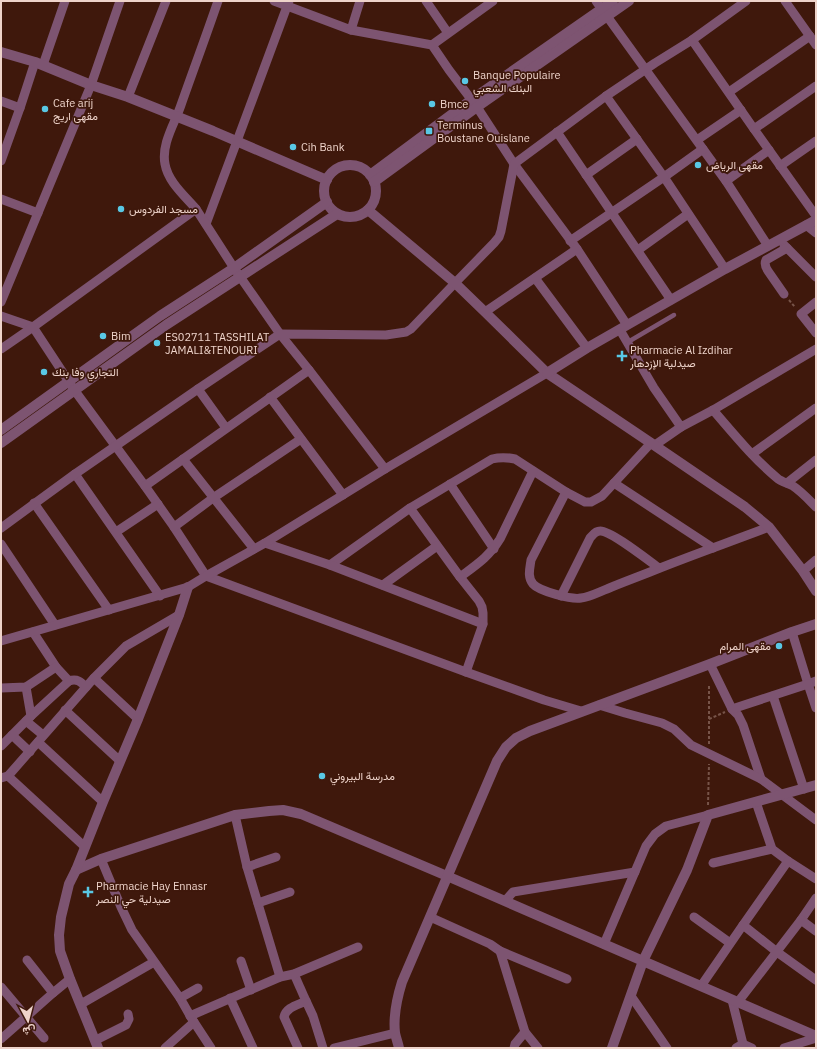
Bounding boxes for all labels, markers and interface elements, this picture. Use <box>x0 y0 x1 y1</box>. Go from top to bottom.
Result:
place label: Banque Populaire البنك الشعبي <box>473 68 560 98</box>
marker: Banque Populaire البنك الشعبي <box>460 76 470 86</box>
place label: Cafe arij مقهى اريج <box>53 96 98 124</box>
place label: Bmce <box>440 97 468 111</box>
marker: Bmce <box>427 99 437 109</box>
marker: Cafe arij مقهى اريج <box>40 104 50 114</box>
place label: Terminus Boustane Ouislane <box>437 118 530 145</box>
marker: Terminus Boustane Ouislane <box>424 126 434 136</box>
place label: Cih Bank <box>301 140 345 154</box>
marker: Cih Bank <box>288 142 298 152</box>
place label: مقهى الرياض <box>706 158 763 172</box>
marker: مقهى الرياض <box>693 160 703 170</box>
place label: مسجد الفردوس <box>129 202 198 216</box>
marker: مسجد الفردوس <box>116 204 126 214</box>
place label: Bim <box>111 329 131 343</box>
place label: ES02711 TASSHILAT JAMALI&TENOURI <box>165 330 270 357</box>
marker: Bim <box>98 331 108 341</box>
marker: ES02711 TASSHILAT JAMALI&TENOURI <box>152 338 162 348</box>
place label: Pharmacie Al Izdihar صيدلية الإزدهار <box>629 343 733 370</box>
marker: Pharmacie Al Izdihar صيدلية الإزدهار <box>617 351 627 361</box>
place label: التجاري وفا بنك <box>52 365 119 382</box>
marker: التجاري وفا بنك <box>39 367 49 377</box>
place label: مقهى المرام <box>719 639 771 654</box>
marker: مقهى المرام <box>774 641 784 651</box>
place label: مدرسة البيروني <box>330 769 395 786</box>
marker: مدرسة البيروني <box>317 771 327 781</box>
place label: Pharmacie Hay Ennasr صيدلية حي النصر <box>95 879 207 909</box>
marker: Pharmacie Hay Ennasr صيدلية حي النصر <box>83 887 93 897</box>
north arrow <box>8 1001 48 1041</box>
text: ش <box>22 1023 37 1039</box>

